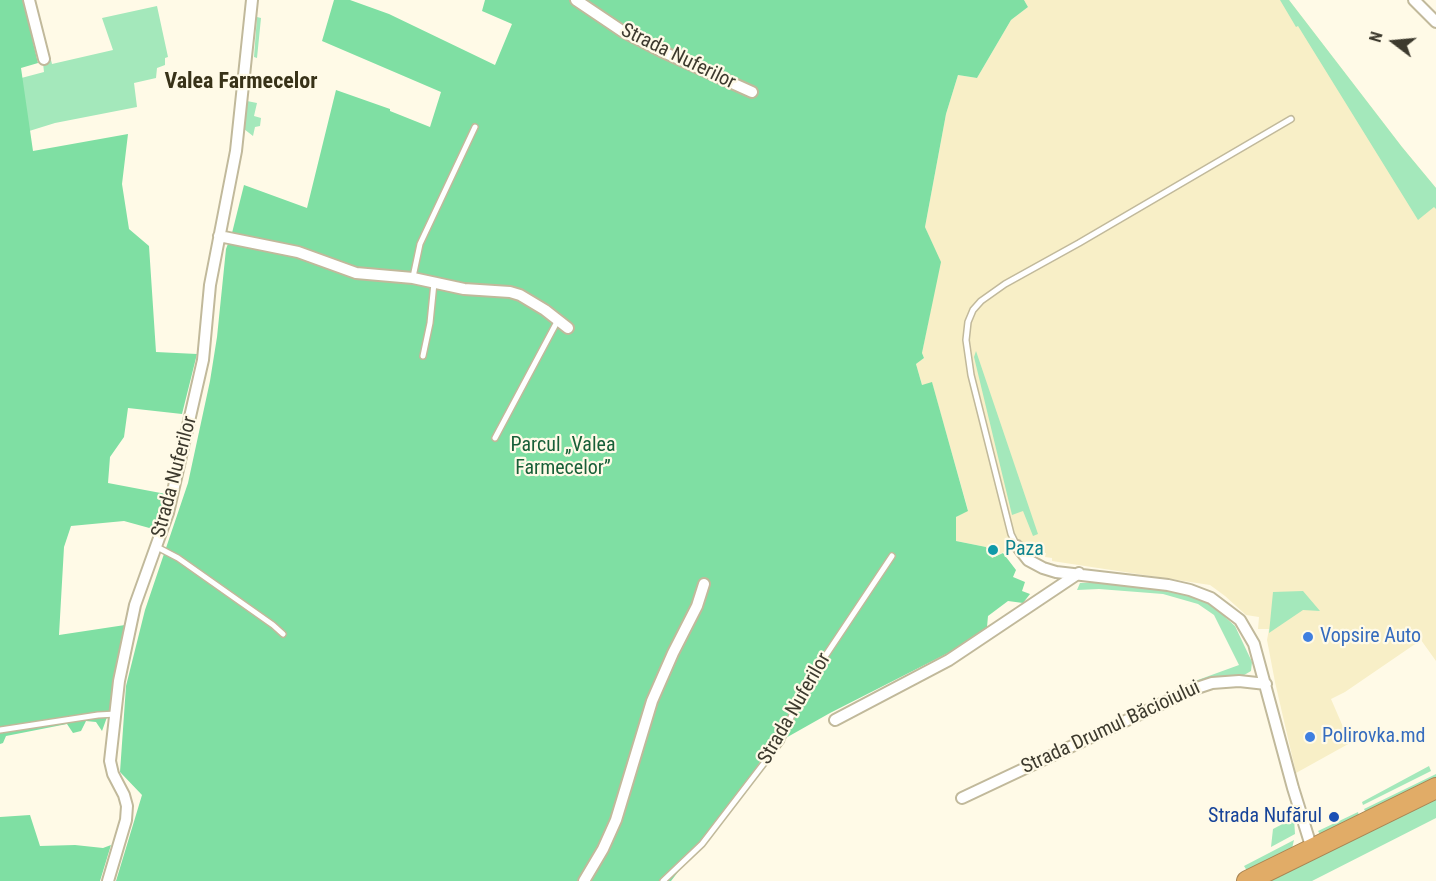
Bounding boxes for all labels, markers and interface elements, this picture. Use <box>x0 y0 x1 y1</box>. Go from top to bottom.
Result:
north arrow <box>1364 12 1424 72</box>
street label: Strada Nuferilor <box>617 19 739 95</box>
text: N <box>1366 30 1387 44</box>
district label: Valea Farmecelor <box>164 69 318 95</box>
street label: Strada Nuferilor <box>147 414 203 540</box>
park label: Parcul „Valea Farmecelor” <box>511 434 615 481</box>
place label: Paza <box>1005 538 1044 562</box>
marker: Paza <box>986 543 1000 557</box>
place label: Vopsire Auto <box>1320 625 1421 649</box>
marker: Vopsire Auto <box>1301 630 1315 644</box>
street label: Strada Nuferilor <box>753 649 837 769</box>
street label: Strada Drumul Băcioiului <box>1018 676 1204 780</box>
place label: Polirovka.md <box>1322 725 1425 749</box>
marker: Polirovka.md <box>1303 730 1317 744</box>
place label: Strada Nufărul <box>1208 805 1322 829</box>
marker: Strada Nufărul <box>1327 810 1341 824</box>

